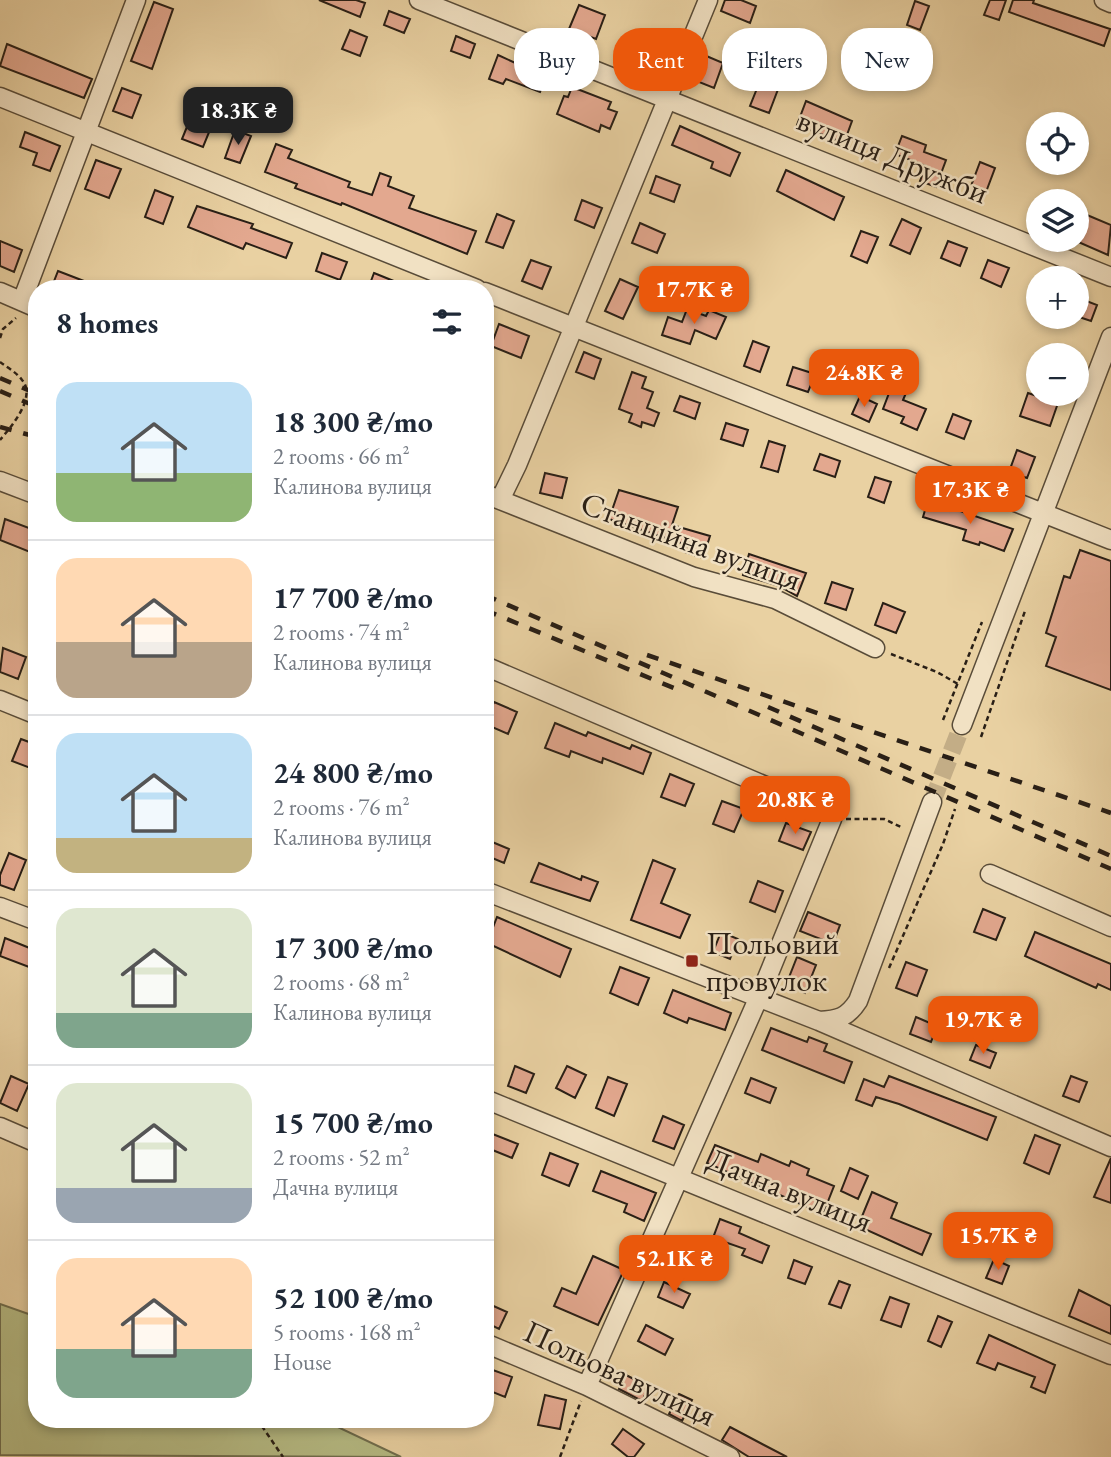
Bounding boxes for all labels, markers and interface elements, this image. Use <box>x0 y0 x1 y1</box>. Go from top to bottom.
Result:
chip: Buy <box>514 28 599 91</box>
chip: Rent <box>613 28 708 91</box>
chip: Filters <box>722 28 827 91</box>
chip: New <box>841 28 933 91</box>
pin: 18.3K ₴ <box>173 88 303 147</box>
text: 18.3K ₴ <box>199 95 277 125</box>
street label: вулиця Дружби <box>791 99 995 213</box>
map controls <box>1026 112 1089 406</box>
button: locate <box>1026 112 1089 175</box>
button: layers <box>1026 189 1089 252</box>
pin: 17.7K ₴ <box>629 266 759 326</box>
button: + <box>1026 266 1089 329</box>
text: 17.7K ₴ <box>655 274 733 304</box>
text: 8 homes <box>56 303 158 342</box>
icon: filters <box>428 303 466 341</box>
button: − <box>1026 343 1089 406</box>
pin: 24.8K ₴ <box>799 350 929 409</box>
text: 24.8K ₴ <box>825 357 903 387</box>
text: 18 300 ₴/mo <box>273 402 433 441</box>
icon: home <box>112 410 196 494</box>
text: 2 rooms · 66 m² <box>273 441 410 471</box>
pin: 17.3K ₴ <box>905 466 1035 526</box>
text: Калинова вулиця <box>273 471 432 501</box>
text: 17.3K ₴ <box>931 474 1009 504</box>
street label: Станційна вулиця <box>575 482 807 600</box>
text: 17 700 ₴/mo <box>273 578 433 617</box>
icon: home <box>112 586 196 670</box>
text: 2 rooms · 74 m² <box>273 617 410 647</box>
text: Калинова вулиця <box>273 647 432 677</box>
text: 24 800 ₴/mo <box>273 753 433 792</box>
icon: home <box>112 761 196 845</box>
pin: 20.8K ₴ <box>730 776 860 836</box>
text: 20.8K ₴ <box>756 784 834 814</box>
text: 2 rooms · 76 m² <box>273 792 410 822</box>
text: Калинова вулиця <box>273 822 432 852</box>
place label: Польовий провулок <box>706 922 839 1001</box>
text: 17 300 ₴/mo <box>273 928 433 967</box>
icon: home <box>112 936 196 1020</box>
marker: Польовий провулок <box>684 953 700 969</box>
text: 2 rooms · 68 m² <box>273 967 410 997</box>
pin: 19.7K ₴ <box>918 996 1048 1056</box>
text: Калинова вулиця <box>273 997 432 1027</box>
text: 19.7K ₴ <box>944 1004 1022 1034</box>
text: 15 700 ₴/mo <box>273 1103 433 1142</box>
icon: home <box>112 1111 196 1195</box>
street label: Дачна вулиця <box>701 1138 879 1242</box>
text: 2 rooms · 52 m² <box>273 1142 410 1172</box>
text: Дачна вулиця <box>273 1172 398 1202</box>
pin: 15.7K ₴ <box>933 1212 1063 1272</box>
text: 15.7K ₴ <box>959 1220 1037 1250</box>
pin: 52.1K ₴ <box>609 1236 739 1295</box>
text: 52.1K ₴ <box>635 1243 713 1273</box>
text: 52 100 ₴/mo <box>273 1278 433 1317</box>
icon: home <box>112 1286 196 1370</box>
street label: Польова вулиця <box>517 1310 723 1436</box>
text: 5 rooms · 168 m² <box>273 1317 421 1347</box>
text: House <box>273 1347 332 1377</box>

